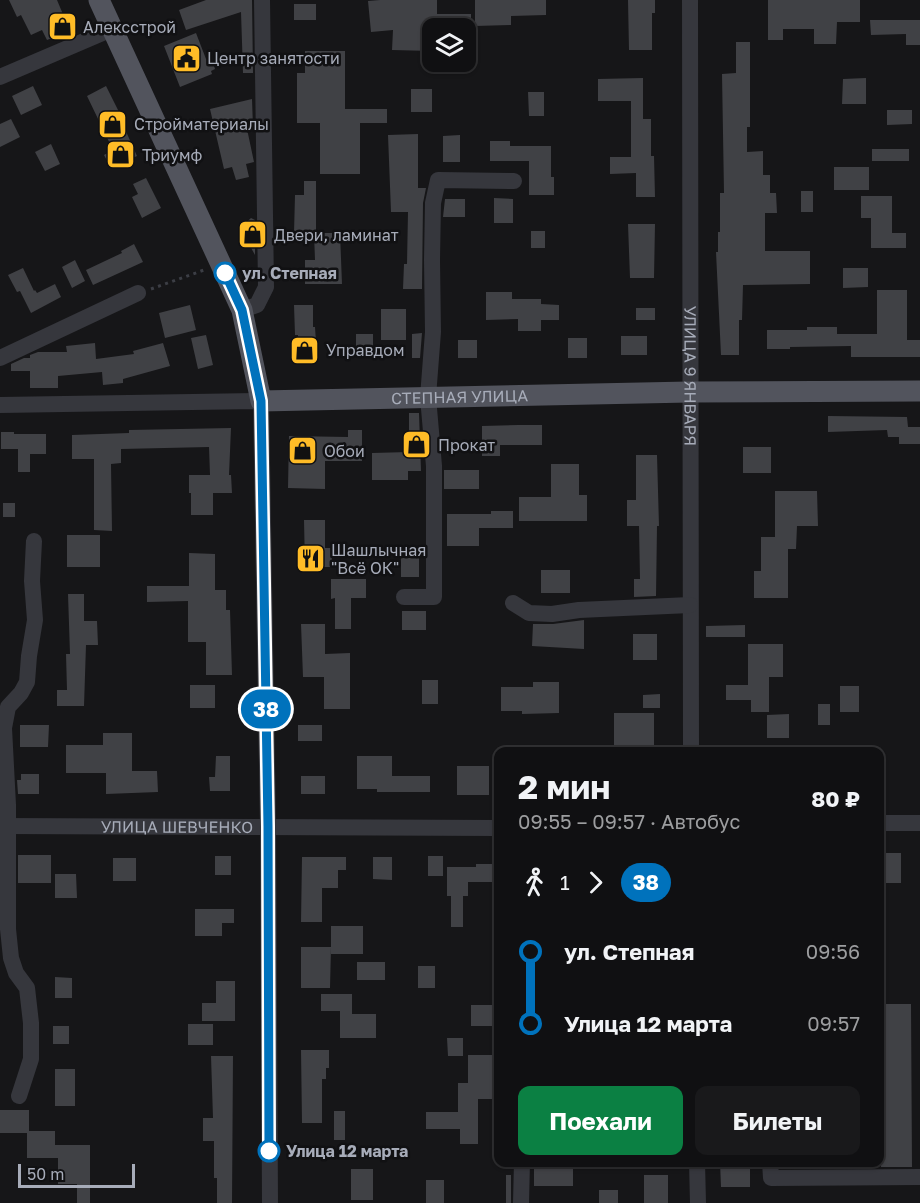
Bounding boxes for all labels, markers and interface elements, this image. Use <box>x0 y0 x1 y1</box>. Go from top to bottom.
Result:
shop icon: Алексстрой <box>46 11 78 43</box>
place label: Алексстрой <box>83 17 176 37</box>
map controls <box>422 18 476 72</box>
button: layers <box>422 18 476 72</box>
public building icon: Центр занятости <box>170 42 202 74</box>
place label: Центр занятости <box>207 48 340 68</box>
shop icon: Стройматериалы <box>97 108 129 140</box>
place label: Стройматериалы <box>134 114 269 134</box>
shop icon: Триумф <box>105 139 137 171</box>
place label: Триумф <box>142 145 203 165</box>
shop icon: Двери, ламинат <box>237 219 269 251</box>
place label: Двери, ламинат <box>274 225 399 245</box>
marker: ул. Степная <box>214 262 236 284</box>
place label: ул. Степная <box>242 263 337 283</box>
street label: УЛИЦА 9 ЯНВАРЯ <box>680 306 701 446</box>
shop icon: Управдом <box>289 334 321 366</box>
place label: Управдом <box>326 340 404 360</box>
street label: СТЕПНАЯ УЛИЦА <box>391 385 529 408</box>
shop icon: Прокат <box>401 429 433 461</box>
shop icon: Обои <box>287 435 319 467</box>
place label: Прокат <box>438 435 495 455</box>
place label: Обои <box>324 441 365 461</box>
place label: Шашлычная "Всё ОК" <box>331 540 426 578</box>
restaurant icon: Шашлычная "Всё ОК" <box>294 543 326 575</box>
line badge: 38 <box>239 690 293 728</box>
text: 38 <box>253 696 279 722</box>
text: 2 мин <box>518 767 610 806</box>
text: 80 ₽ <box>811 785 860 812</box>
text: 09:55 – 09:57 · Автобус <box>518 809 740 833</box>
street label: УЛИЦА ШЕВЧЕНКО <box>101 816 253 837</box>
icon: walk <box>518 866 551 899</box>
icon: forward <box>579 866 612 899</box>
text: 38 <box>633 869 659 895</box>
text: 1 <box>560 870 570 894</box>
text: ул. Степная <box>564 938 694 965</box>
text: 09:56 <box>806 939 860 963</box>
text: Улица 12 марта <box>564 1010 732 1037</box>
text: 09:57 <box>807 1011 860 1035</box>
button: Поехали <box>518 1086 683 1155</box>
button: Билеты <box>695 1086 860 1155</box>
marker: Улица 12 марта <box>258 1140 280 1162</box>
place label: Улица 12 марта <box>286 1141 408 1161</box>
scale bar <box>18 1161 135 1188</box>
text: 50 m <box>27 1164 64 1184</box>

